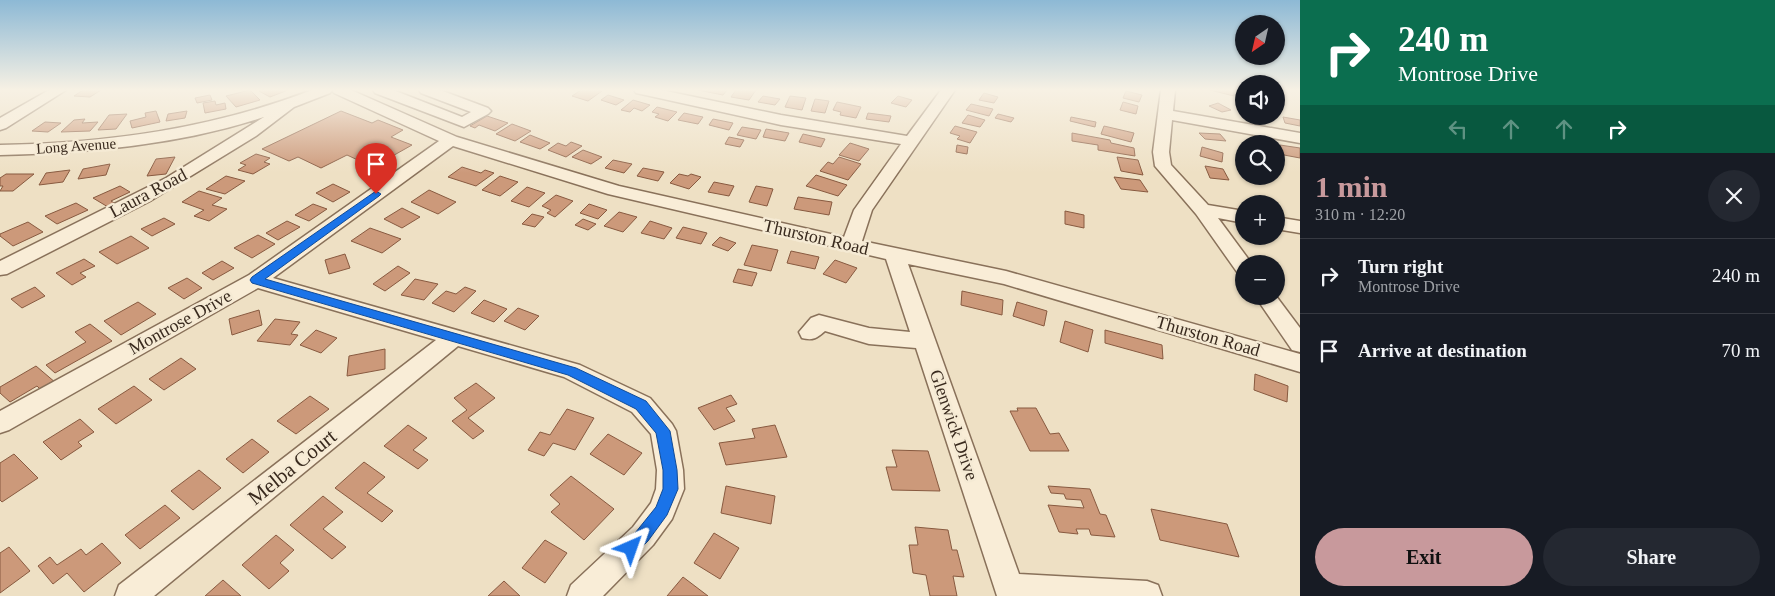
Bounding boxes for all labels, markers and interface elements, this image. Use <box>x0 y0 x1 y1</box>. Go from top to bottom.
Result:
north arrow <box>1235 15 1285 65</box>
map controls <box>1235 15 1285 305</box>
icon: right <box>1315 20 1380 85</box>
text: 240 m <box>1398 20 1488 59</box>
text: Montrose Drive <box>1398 61 1538 86</box>
button: sound <box>1235 75 1285 125</box>
icon: left <box>1444 115 1472 143</box>
icon: ahead <box>1497 115 1525 143</box>
icon: ahead <box>1550 115 1578 143</box>
icon: right <box>1603 115 1631 143</box>
street label: Long Avenue <box>35 135 117 157</box>
button: search <box>1235 135 1285 185</box>
pin <box>355 143 397 194</box>
icon: arrive <box>362 150 390 178</box>
street label: Laura Road <box>106 164 190 222</box>
text: 1 min <box>1315 170 1388 203</box>
button: close <box>1708 170 1760 222</box>
button: + <box>1235 195 1285 245</box>
text: 310 m · 12:20 <box>1315 206 1405 223</box>
street label: Thurston Road <box>761 215 871 259</box>
button: − <box>1235 255 1285 305</box>
text: Turn right <box>1358 256 1443 277</box>
icon: right <box>1315 262 1343 290</box>
text: 240 m <box>1712 265 1760 286</box>
text: Montrose Drive <box>1358 278 1460 295</box>
street label: Montrose Drive <box>125 286 235 358</box>
street label: Thurston Road <box>1154 312 1262 360</box>
icon: arrive <box>1315 337 1343 365</box>
text: Arrive at destination <box>1358 340 1527 361</box>
text: 70 m <box>1721 340 1760 361</box>
street label: Glenwick Drive <box>926 367 982 483</box>
street label: Melba Court <box>243 424 341 510</box>
position arrow <box>604 521 656 573</box>
button: Exit <box>1315 528 1533 586</box>
button: Share <box>1543 528 1760 586</box>

